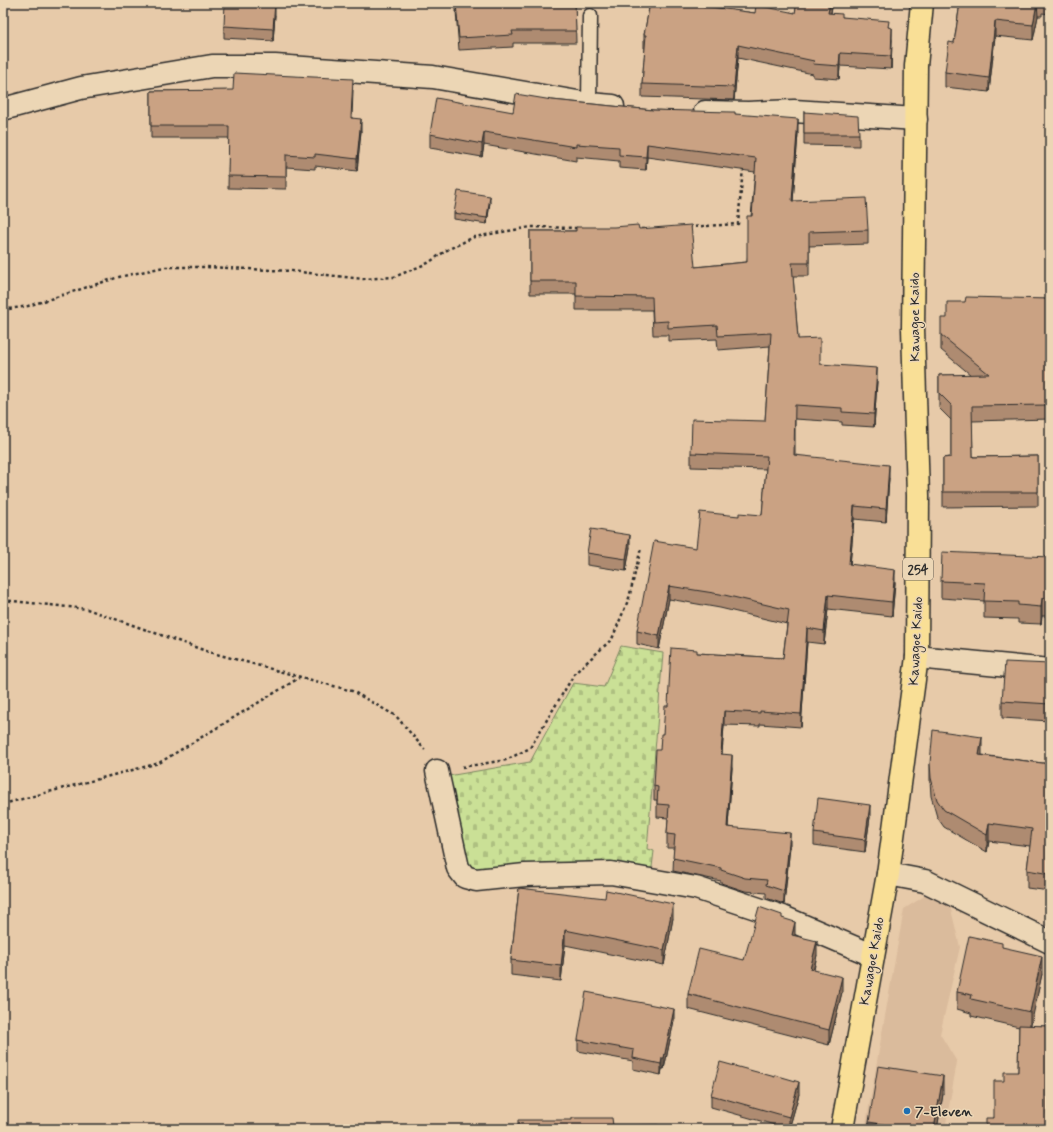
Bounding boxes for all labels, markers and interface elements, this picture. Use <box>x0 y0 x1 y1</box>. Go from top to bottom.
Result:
street label: Kawagoe Kaido <box>906 272 925 362</box>
road number: 254 <box>903 558 933 580</box>
street label: Kawagoe Kaido <box>905 596 928 686</box>
street label: Kawagoe Kaido <box>855 916 890 1007</box>
place label: 7-Eleven <box>915 1103 974 1121</box>
marker: 7-Eleven <box>902 1106 912 1116</box>

